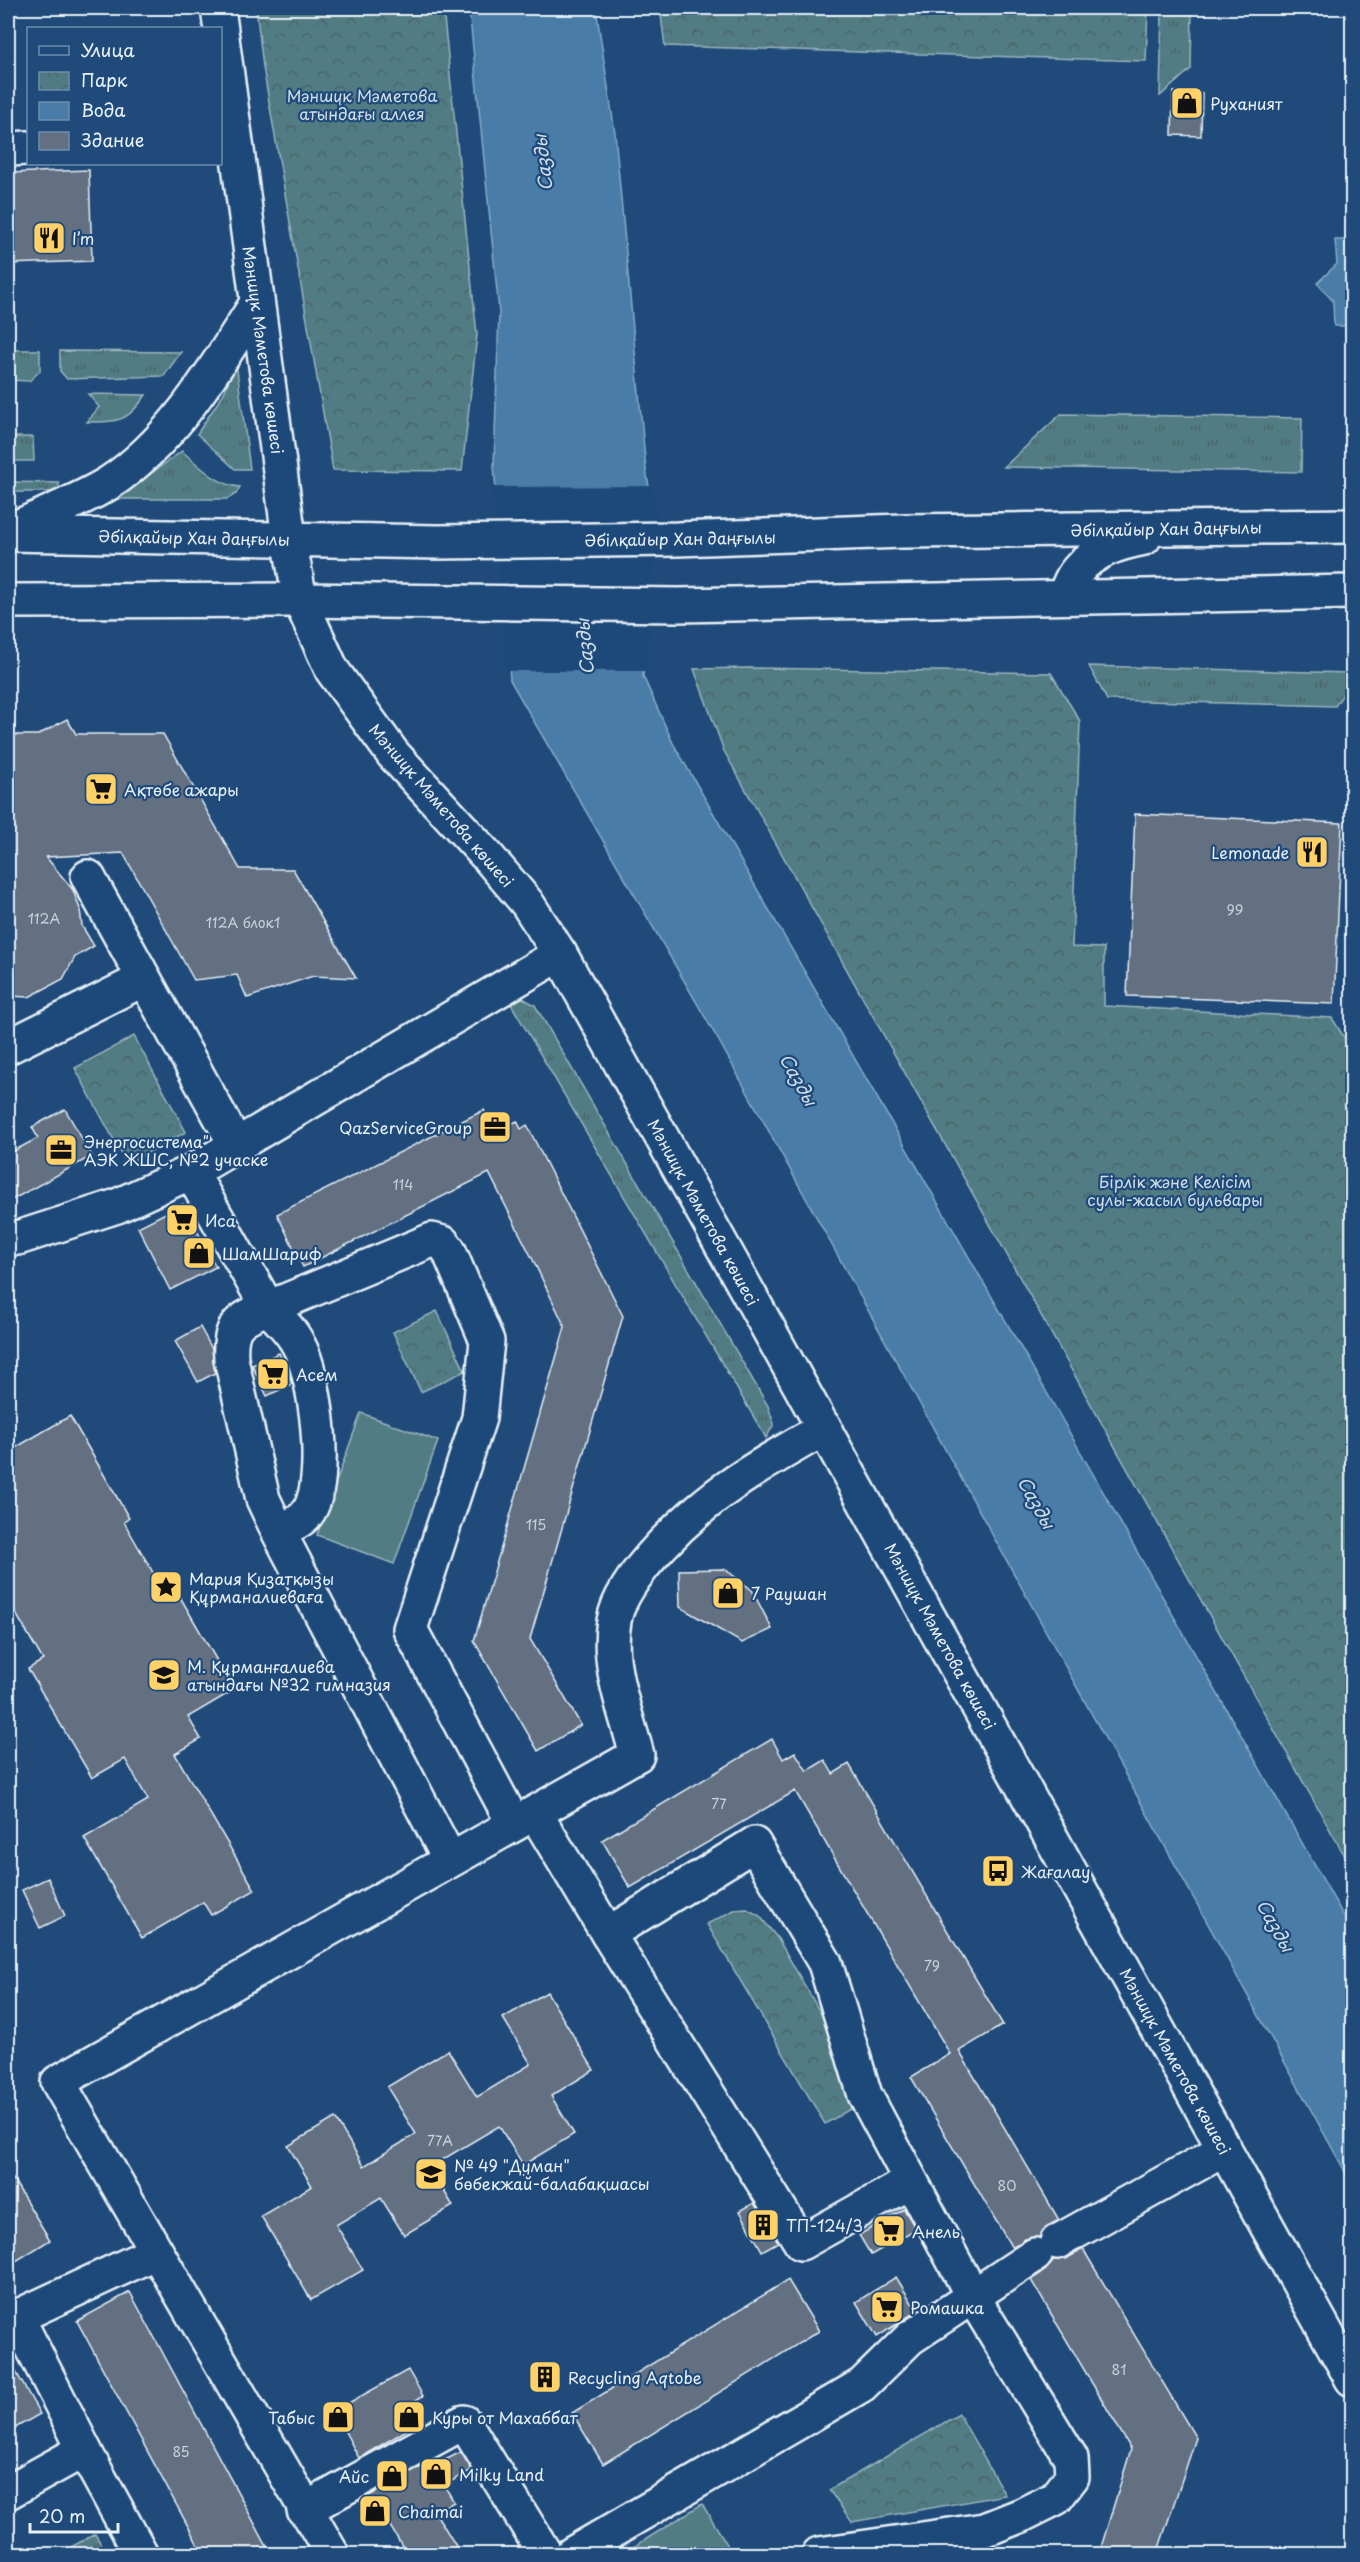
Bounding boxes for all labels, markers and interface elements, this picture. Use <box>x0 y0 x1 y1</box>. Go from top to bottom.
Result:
legend <box>27 27 222 165</box>
text: Улица <box>81 36 135 63</box>
text: Парк <box>81 66 128 93</box>
park label: Мәншүк Мәметова атындағы аллея <box>287 83 437 125</box>
shop icon: Руханият <box>1169 85 1205 121</box>
place label: Руханият <box>1210 91 1283 115</box>
text: Вода <box>81 96 126 123</box>
text: Здание <box>81 126 144 153</box>
water label: Сазды <box>525 132 558 192</box>
restaurant icon: I’m <box>31 220 67 256</box>
place label: I’m <box>72 226 94 250</box>
street label: Мәншүк Мәметова көшесі <box>238 244 290 456</box>
street label: Әбілқайыр Хан даңғылы <box>1070 514 1262 542</box>
street label: Әбілқайыр Хан даңғылы <box>98 523 290 551</box>
street label: Әбілқайыр Хан даңғылы <box>584 524 776 552</box>
water label: Сазды <box>568 616 600 676</box>
street label: Мәншүк Мәметова көшесі <box>364 718 520 892</box>
supermarket icon: Ақтөбе ажары <box>83 771 119 807</box>
place label: Ақтөбе ажары <box>124 777 239 801</box>
restaurant icon: Lemonade <box>1294 834 1330 870</box>
place label: Lemonade <box>1211 840 1289 864</box>
house number: 99 <box>1226 899 1244 920</box>
house number: 112А <box>28 908 60 929</box>
house number: 112А блок1 <box>206 912 280 933</box>
water label: Сазды <box>774 1048 825 1112</box>
office icon: QazServiceGroup <box>477 1109 513 1145</box>
street label: Мәншүк Мәметова көшесі <box>643 1114 765 1310</box>
place label: QazServiceGroup <box>339 1115 472 1139</box>
place label: Энергосистема" АЭК ЖШС, №2 учаске <box>84 1129 268 1171</box>
office icon: Энергосистема" АЭК ЖШС, №2 учаске <box>43 1132 79 1168</box>
park label: Бірлік және Келісім сулы-жасыл бульвары <box>1087 1169 1263 1211</box>
house number: 114 <box>393 1174 414 1195</box>
supermarket icon: Иса <box>164 1202 200 1238</box>
place label: Иса <box>205 1208 236 1232</box>
shop icon: ШамШариф <box>181 1235 217 1271</box>
place label: ШамШариф <box>222 1241 322 1265</box>
supermarket icon: Асем <box>255 1356 291 1392</box>
place label: Асем <box>296 1362 338 1386</box>
water label: Сазды <box>1012 1471 1063 1535</box>
house number: 115 <box>526 1514 546 1535</box>
street label: Мәншүк Мәметова көшесі <box>880 1538 1002 1734</box>
place label: Мария Қизатқызы Құрманалиеваға <box>189 1566 334 1608</box>
place icon: Мария Қизатқызы Құрманалиеваға <box>148 1569 184 1605</box>
shop icon: 7 Раушан <box>710 1575 746 1611</box>
place label: 7 Раушан <box>751 1581 827 1605</box>
place label: М. Құрманғалиева атындағы №32 гимназия <box>187 1654 391 1696</box>
school or university icon: М. Құрманғалиева атындағы №32 гимназия <box>146 1657 182 1693</box>
house number: 77 <box>711 1793 727 1814</box>
bus stop icon: Жағалау <box>980 1853 1016 1889</box>
place label: Жағалау <box>1021 1859 1090 1883</box>
water label: Сазды <box>1251 1894 1302 1958</box>
house number: 79 <box>924 1955 940 1976</box>
street label: Мәншүк Мәметова көшесі <box>1115 1963 1237 2159</box>
house number: 77А <box>427 2130 453 2151</box>
place label: № 49 "Думан" бөбекжай-балабақшасы <box>454 2153 650 2195</box>
school or university icon: № 49 "Думан" бөбекжай-балабақшасы <box>413 2156 449 2192</box>
house number: 80 <box>998 2175 1016 2196</box>
building icon: ТП-124/3 <box>745 2207 781 2243</box>
place label: ТП-124/3 <box>786 2213 863 2237</box>
supermarket icon: Анель <box>871 2213 907 2249</box>
place label: Анель <box>912 2219 960 2243</box>
supermarket icon: Ромашка <box>869 2289 905 2325</box>
place label: Ромашка <box>910 2295 984 2319</box>
building icon: Recycling Aqtobe <box>527 2359 563 2395</box>
house number: 81 <box>1112 2359 1126 2380</box>
place label: Recycling Aqtobe <box>568 2365 702 2389</box>
shop icon: Табыс <box>320 2399 356 2435</box>
shop icon: Куры от Махаббат <box>391 2399 427 2435</box>
place label: Табыс <box>268 2405 315 2429</box>
place label: Куры от Махаббат <box>432 2405 579 2429</box>
house number: 85 <box>172 2441 190 2462</box>
shop icon: Milky Land <box>418 2456 454 2492</box>
shop icon: Айс <box>374 2458 410 2494</box>
place label: Milky Land <box>459 2462 544 2486</box>
place label: Айс <box>339 2464 369 2488</box>
shop icon: Chaimai <box>357 2493 393 2529</box>
scale bar <box>30 2496 118 2534</box>
place label: Chaimai <box>398 2499 463 2523</box>
text: 20 m <box>39 2502 85 2529</box>

